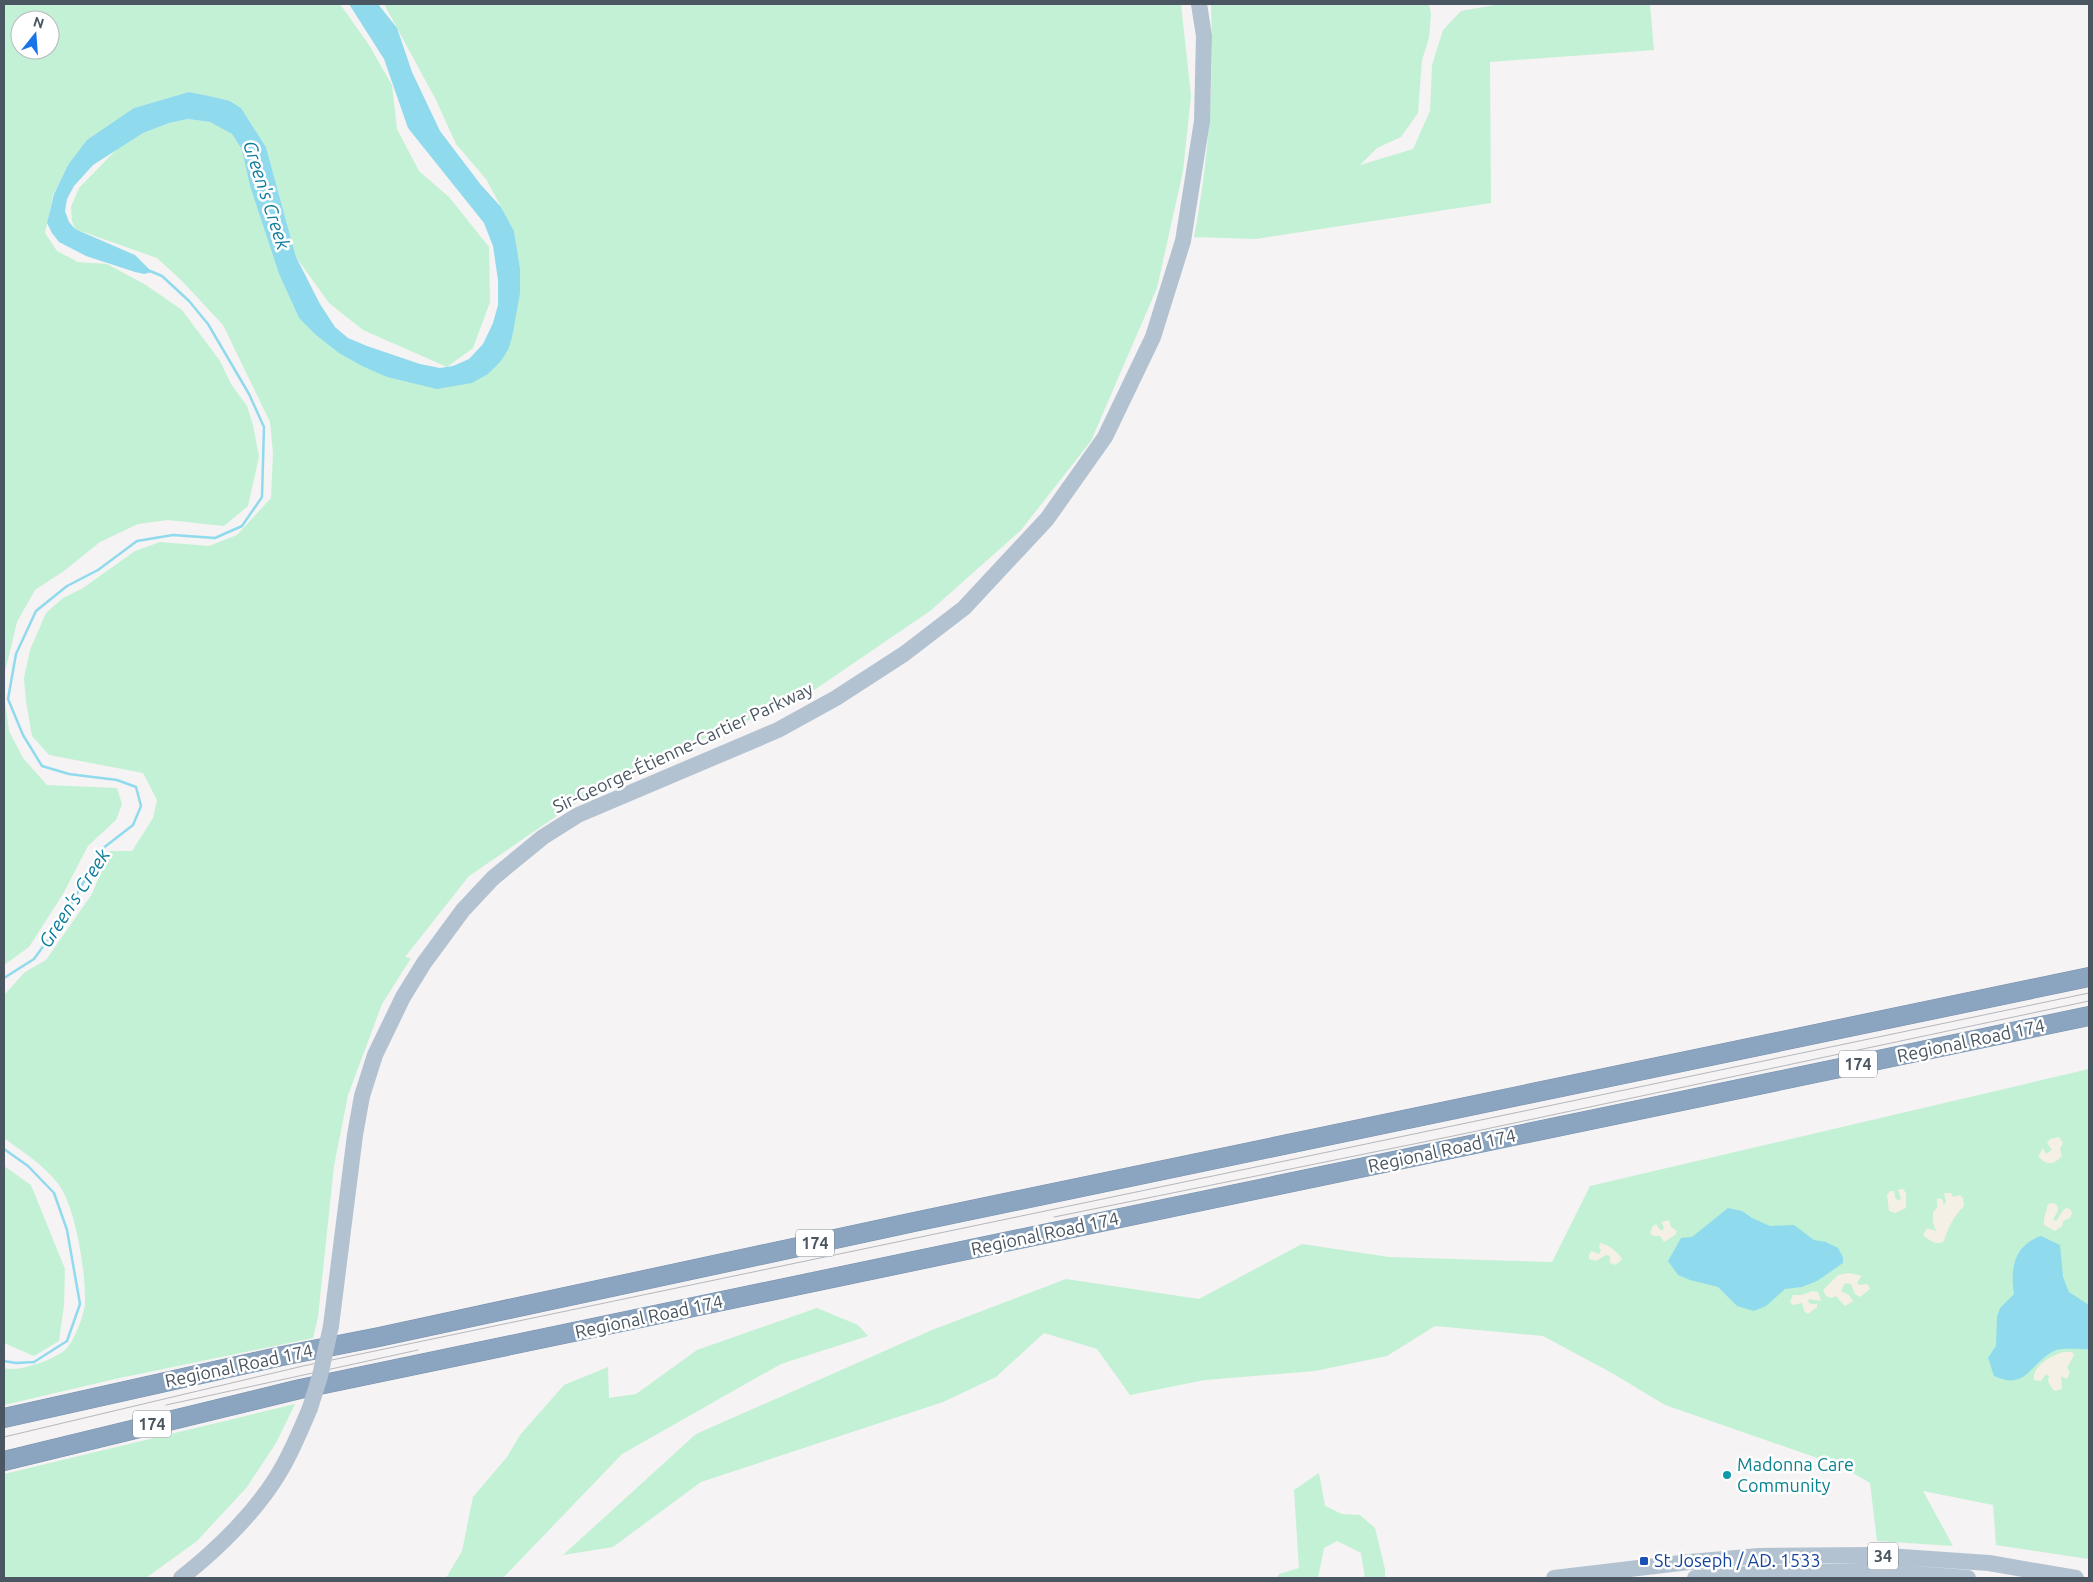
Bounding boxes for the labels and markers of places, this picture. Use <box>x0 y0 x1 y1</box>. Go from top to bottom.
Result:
place label: Madonna Care Community <box>1737 1454 1854 1495</box>
marker: Madonna Care Community <box>1721 1469 1733 1481</box>
place label: St Joseph / AD. 1533 <box>1654 1550 1821 1570</box>
marker: St Joseph / AD. 1533 <box>1638 1555 1650 1567</box>

